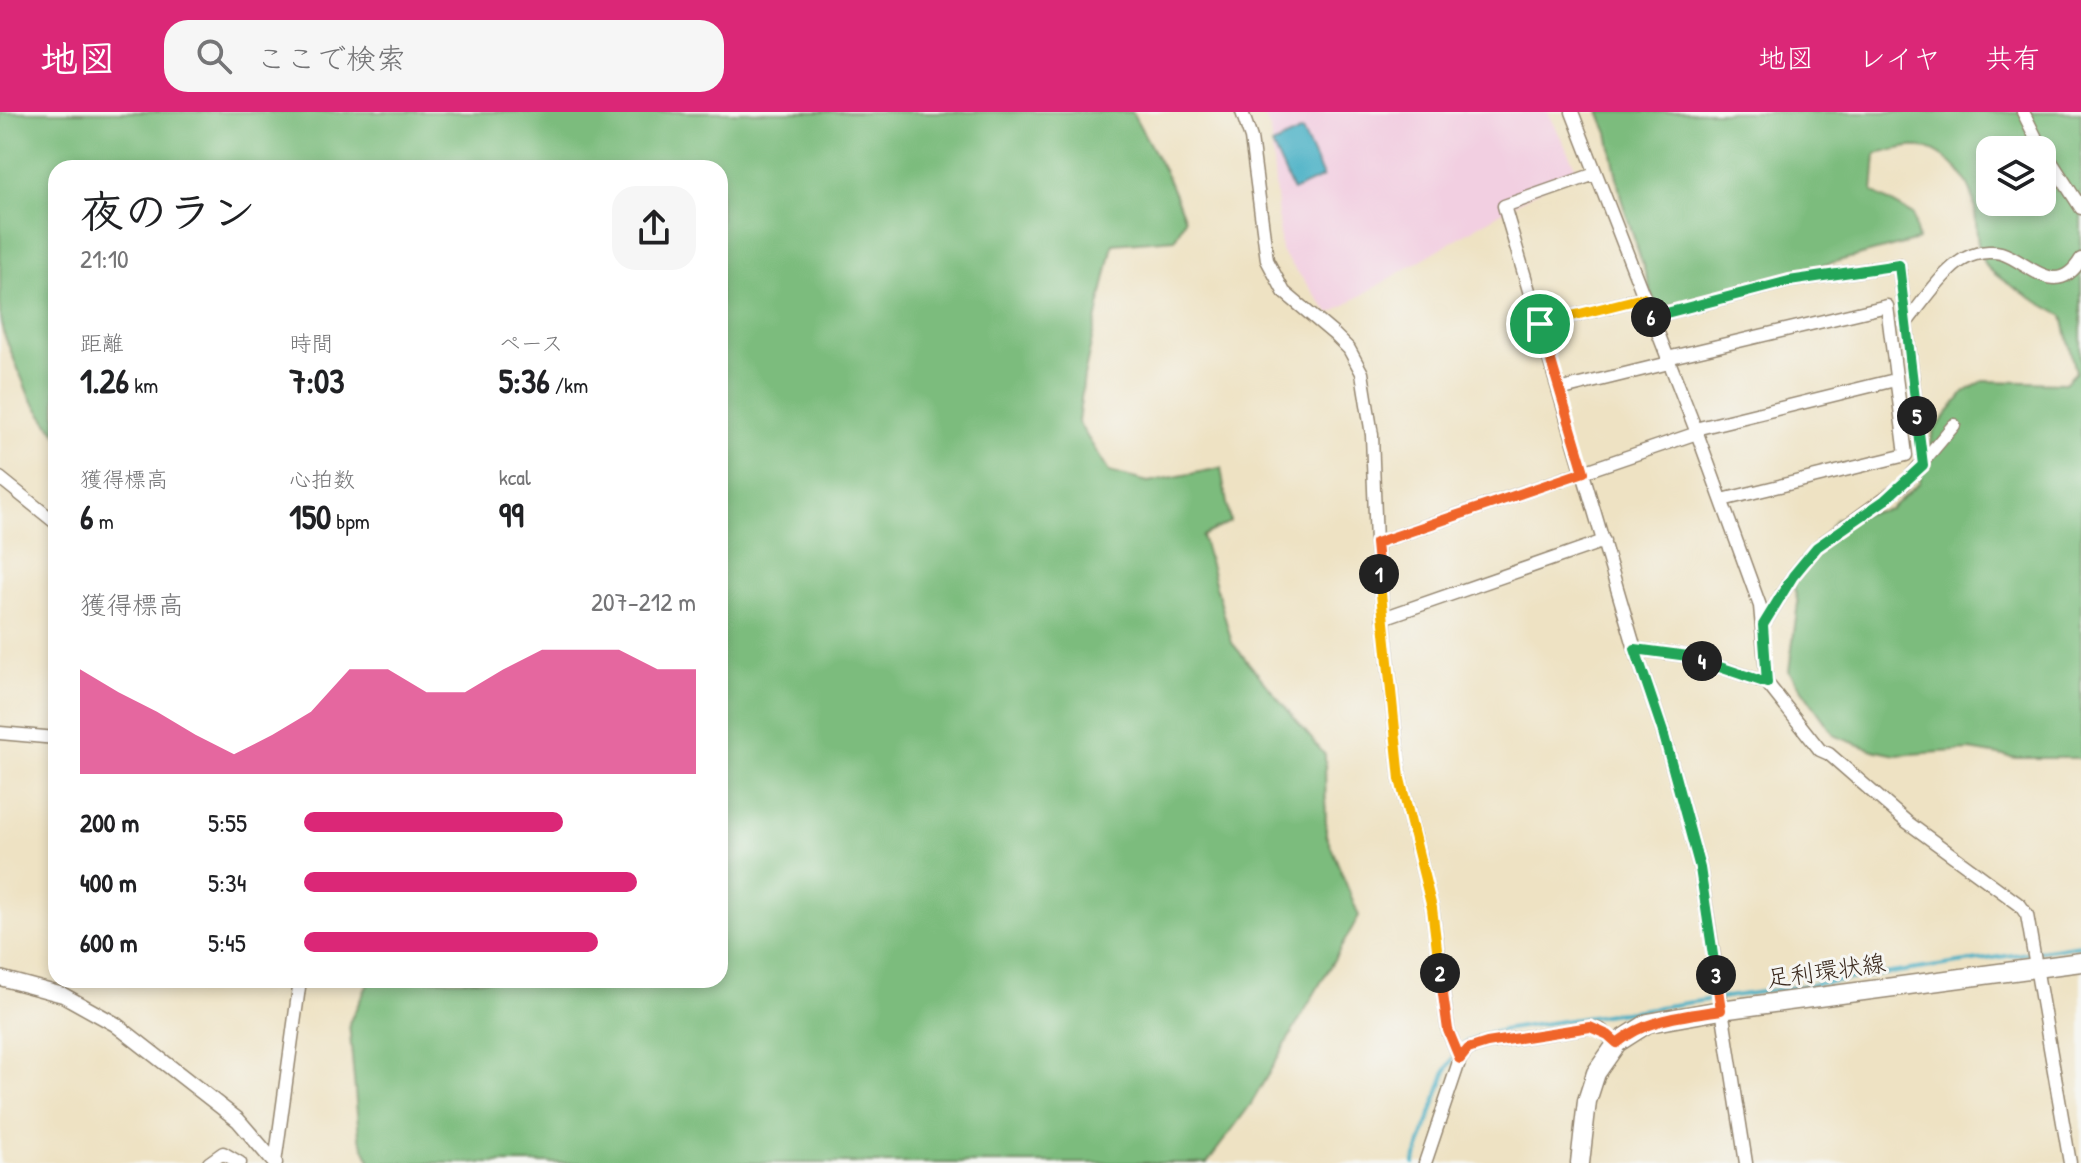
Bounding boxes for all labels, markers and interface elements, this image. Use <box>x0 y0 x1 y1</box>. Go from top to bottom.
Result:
search box <box>164 20 724 92</box>
text: 地図 <box>40 32 116 84</box>
icon: search <box>192 34 236 78</box>
text: ここで検索 <box>256 38 406 78</box>
text: 地図 <box>1758 39 1814 77</box>
text: レイヤ <box>1858 39 1941 77</box>
text: 共有 <box>1985 39 2041 77</box>
map controls <box>1976 136 2056 216</box>
button: layers <box>1976 136 2056 216</box>
text: 夜のラン <box>80 181 256 241</box>
button: share <box>612 186 696 270</box>
text: 21:10 <box>80 241 129 276</box>
pin <box>1506 290 1574 358</box>
pin: 6 <box>1631 297 1671 337</box>
icon: arrive <box>1518 302 1562 346</box>
text: 6 <box>1647 302 1655 332</box>
text: 距離 <box>80 328 124 358</box>
text: 時間 <box>289 328 333 358</box>
text: ペース <box>499 328 563 358</box>
text: 1.26 <box>80 358 129 404</box>
text: 7:03 <box>289 358 345 404</box>
text: 5:36 <box>499 358 550 404</box>
text: km <box>129 370 158 400</box>
text: /km <box>550 370 588 400</box>
pin: 5 <box>1897 396 1937 436</box>
text: 5 <box>1912 401 1922 431</box>
text: kcal <box>499 462 531 492</box>
text: 獲得標高 <box>80 464 168 494</box>
text: 心拍数 <box>289 464 355 494</box>
text: 99 <box>499 492 524 538</box>
text: 6 <box>80 494 94 540</box>
text: 150 <box>289 494 331 540</box>
text: m <box>94 506 114 536</box>
text: bpm <box>331 506 370 536</box>
pin: 1 <box>1359 554 1399 594</box>
text: 1 <box>1375 559 1383 589</box>
text: 207–212 m <box>591 584 696 619</box>
text: 獲得標高 <box>80 587 184 622</box>
pin: 4 <box>1682 641 1722 681</box>
text: 4 <box>1698 646 1706 676</box>
text: 200 m <box>80 805 139 840</box>
text: 5:55 <box>208 805 247 840</box>
text: 400 m <box>80 865 137 900</box>
text: 5:34 <box>208 865 246 900</box>
text: 600 m <box>80 925 137 960</box>
text: 5:45 <box>208 925 246 960</box>
street label: 足利環状線 <box>1764 946 1888 994</box>
pin: 2 <box>1420 953 1460 993</box>
pin: 3 <box>1696 955 1736 995</box>
text: 2 <box>1435 958 1445 988</box>
text: 3 <box>1711 960 1721 990</box>

